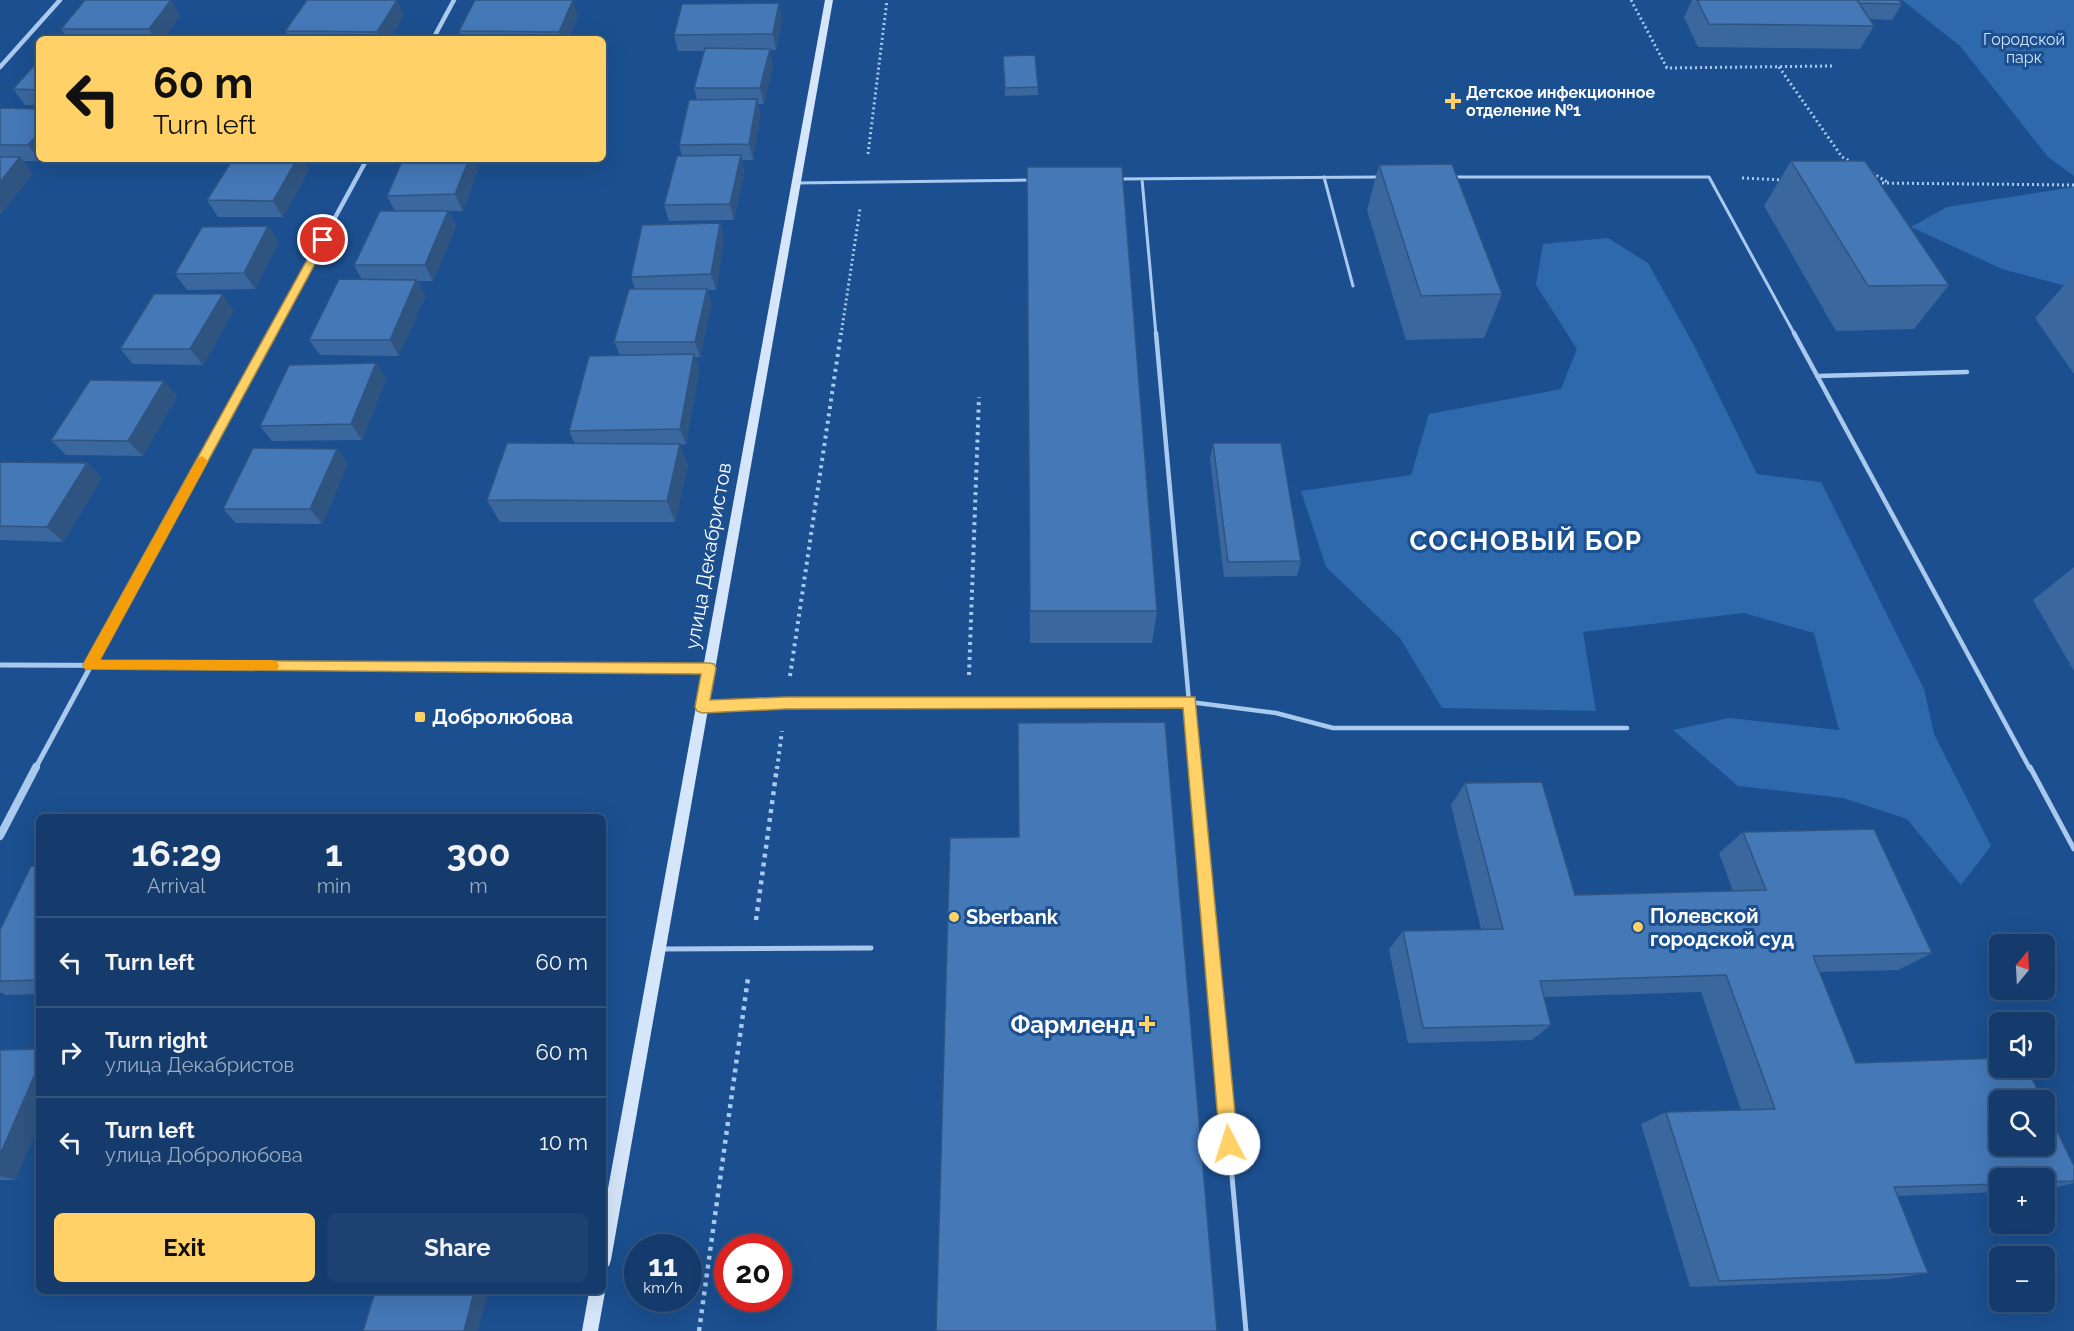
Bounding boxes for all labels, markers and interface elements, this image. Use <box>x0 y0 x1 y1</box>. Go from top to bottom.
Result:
park label: Городской парк <box>1983 30 2065 67</box>
text: 60 m <box>153 59 253 108</box>
icon: left <box>54 60 132 138</box>
place label: Детское инфекционное отделение №1 <box>1466 83 1655 120</box>
marker: Детское инфекционное отделение №1 <box>1444 92 1462 110</box>
text: Turn left <box>153 109 256 140</box>
pin <box>297 214 348 265</box>
icon: arrive <box>306 223 339 256</box>
street label: улица Декабристов <box>680 461 736 651</box>
district label: СОСНОВЫЙ БОР <box>1409 526 1643 556</box>
place label: Добролюбова <box>432 705 573 729</box>
marker: Добролюбова <box>413 710 427 724</box>
text: 16:29 <box>131 832 221 874</box>
text: 1 <box>325 832 343 874</box>
text: 300 <box>446 832 511 874</box>
text: Arrival <box>147 874 206 898</box>
text: min <box>317 874 351 898</box>
text: m <box>469 874 488 898</box>
place label: Полевской городской суд <box>1650 904 1794 951</box>
place label: Sberbank <box>966 905 1059 929</box>
marker: Sberbank <box>947 910 961 924</box>
marker: Полевской городской суд <box>1631 920 1645 934</box>
north arrow <box>1989 934 2055 1000</box>
map controls <box>1989 934 2055 1312</box>
icon: left <box>54 946 87 979</box>
text: Turn left <box>105 949 195 975</box>
text: 60 m <box>535 949 588 975</box>
place label: Фармленд <box>1011 1010 1135 1039</box>
button: sound <box>1989 1012 2055 1078</box>
marker: Фармленд <box>1140 1017 1154 1031</box>
text: Turn right <box>105 1027 208 1053</box>
icon: right <box>54 1036 87 1069</box>
text: 60 m <box>535 1039 588 1065</box>
text: улица Декабристов <box>105 1053 294 1077</box>
button: search <box>1989 1090 2055 1156</box>
position arrow <box>1197 1112 1261 1176</box>
text: Turn left <box>105 1117 195 1143</box>
icon: left <box>54 1126 87 1159</box>
text: 10 m <box>539 1129 588 1155</box>
text: улица Добролюбова <box>105 1143 303 1167</box>
button: + <box>1989 1168 2055 1234</box>
button: Exit <box>54 1213 315 1282</box>
button: Share <box>327 1213 588 1282</box>
speed limit sign: 20 <box>714 1234 792 1312</box>
button: − <box>1989 1246 2055 1312</box>
text: 11 <box>648 1248 678 1283</box>
text: km/h <box>643 1279 683 1297</box>

